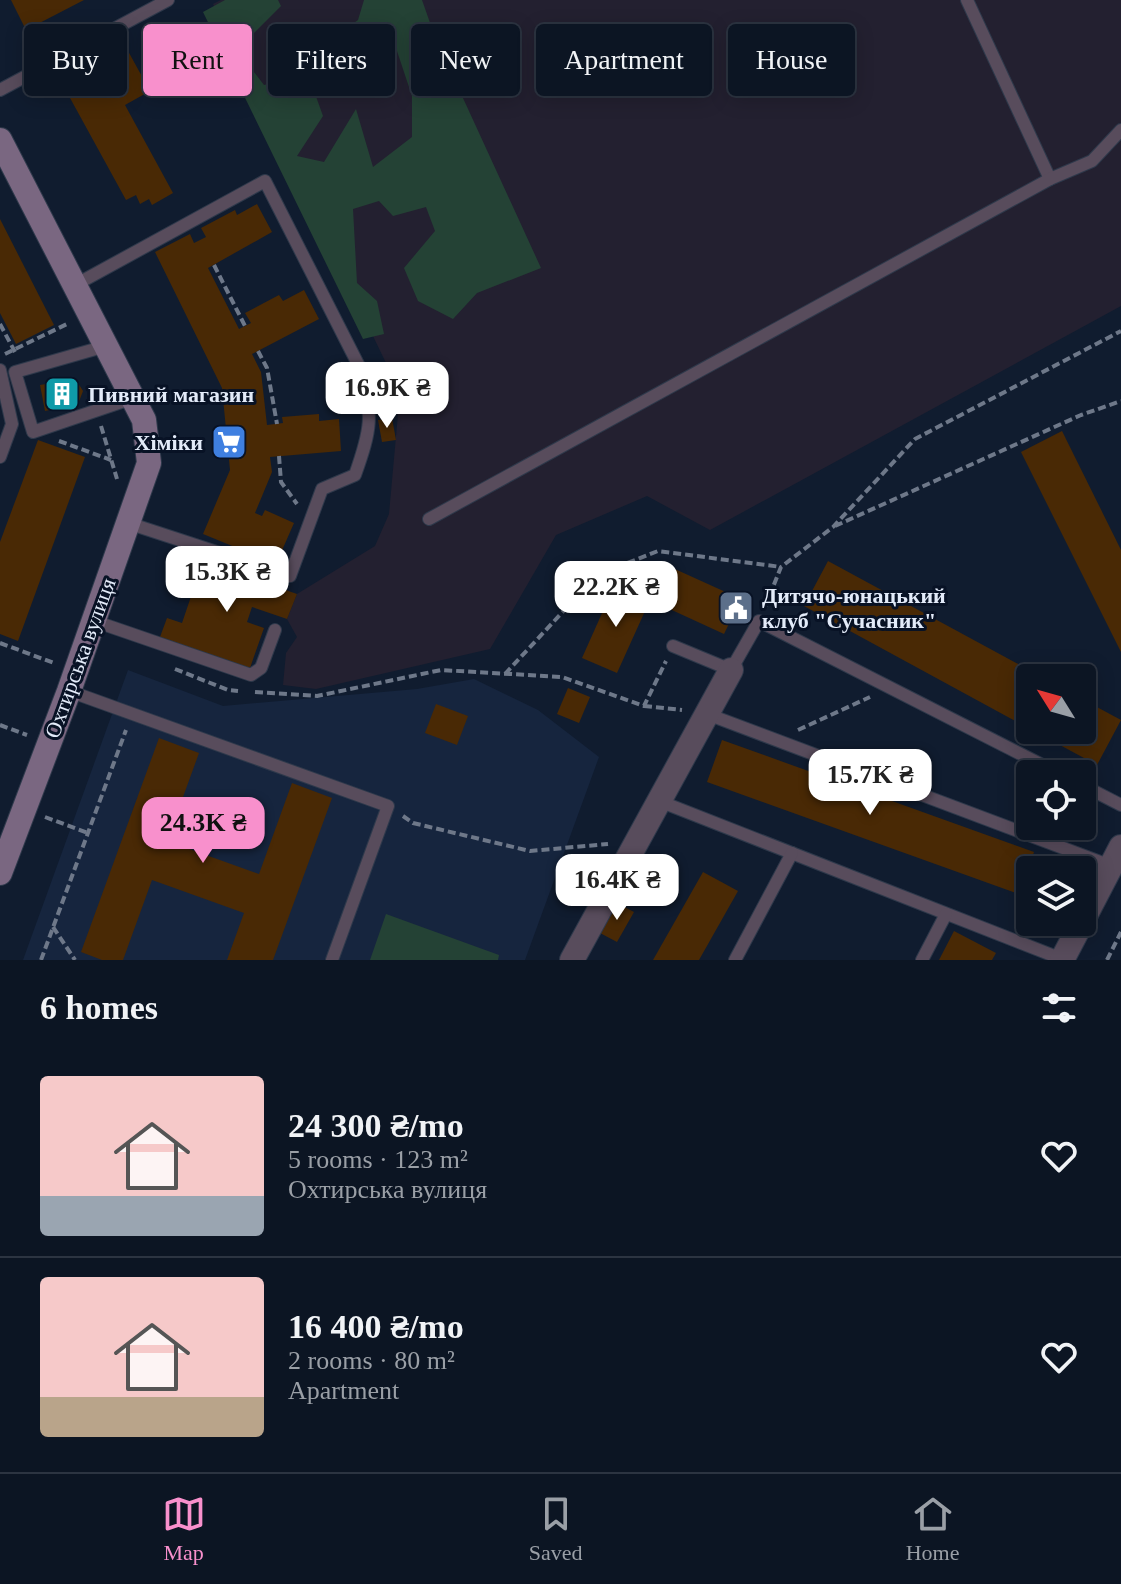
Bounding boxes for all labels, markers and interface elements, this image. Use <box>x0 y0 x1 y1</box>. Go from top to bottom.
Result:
chip: Buy <box>24 24 127 96</box>
chip: Rent <box>143 24 252 96</box>
chip: Filters <box>268 24 395 96</box>
chip: New <box>411 24 520 96</box>
chip: Apartment <box>536 24 712 96</box>
chip: House <box>728 24 855 96</box>
pin: 16.9K ₴ <box>313 362 461 430</box>
text: 16.9K ₴ <box>344 373 430 402</box>
building icon: Пивний магазин <box>43 375 81 413</box>
place label: Пивний магазин <box>88 382 255 407</box>
supermarket icon: Хіміки <box>210 423 248 461</box>
place label: Хіміки <box>135 430 203 455</box>
pin: 15.3K ₴ <box>153 546 301 614</box>
text: 15.3K ₴ <box>184 557 270 586</box>
pin: 22.2K ₴ <box>542 561 690 629</box>
text: 22.2K ₴ <box>573 572 659 601</box>
street label: Охтирська вулиця <box>39 575 121 741</box>
place label: Дитячо-юнацький клуб "Сучасник" <box>762 583 946 633</box>
public building icon: Дитячо-юнацький клуб "Сучасник" <box>717 589 755 627</box>
north arrow <box>1016 664 1096 744</box>
map controls <box>1016 664 1096 936</box>
pin: 15.7K ₴ <box>796 749 944 817</box>
text: 15.7K ₴ <box>827 760 913 789</box>
button: locate <box>1016 760 1096 840</box>
pin: 24.3K ₴ <box>129 797 277 865</box>
text: 24.3K ₴ <box>160 808 246 837</box>
pin: 16.4K ₴ <box>543 854 691 922</box>
button: layers <box>1016 856 1096 936</box>
text: 16.4K ₴ <box>574 865 660 894</box>
icon: filters <box>1037 986 1081 1030</box>
text: 6 homes <box>40 989 158 1026</box>
text: 24 300 ₴/mo <box>288 1107 464 1144</box>
icon: home <box>104 1108 200 1204</box>
icon: heart <box>1037 1134 1081 1178</box>
text: 5 rooms · 123 m² <box>288 1145 468 1174</box>
text: Охтирська вулиця <box>288 1175 487 1204</box>
text: 16 400 ₴/mo <box>288 1308 464 1345</box>
icon: home <box>104 1309 200 1405</box>
icon: heart <box>1037 1335 1081 1379</box>
text: 2 rooms · 80 m² <box>288 1346 455 1375</box>
text: Apartment <box>288 1376 399 1405</box>
tab: Map <box>162 1492 206 1566</box>
tab: Saved <box>529 1492 583 1566</box>
tab: Home <box>906 1492 959 1566</box>

